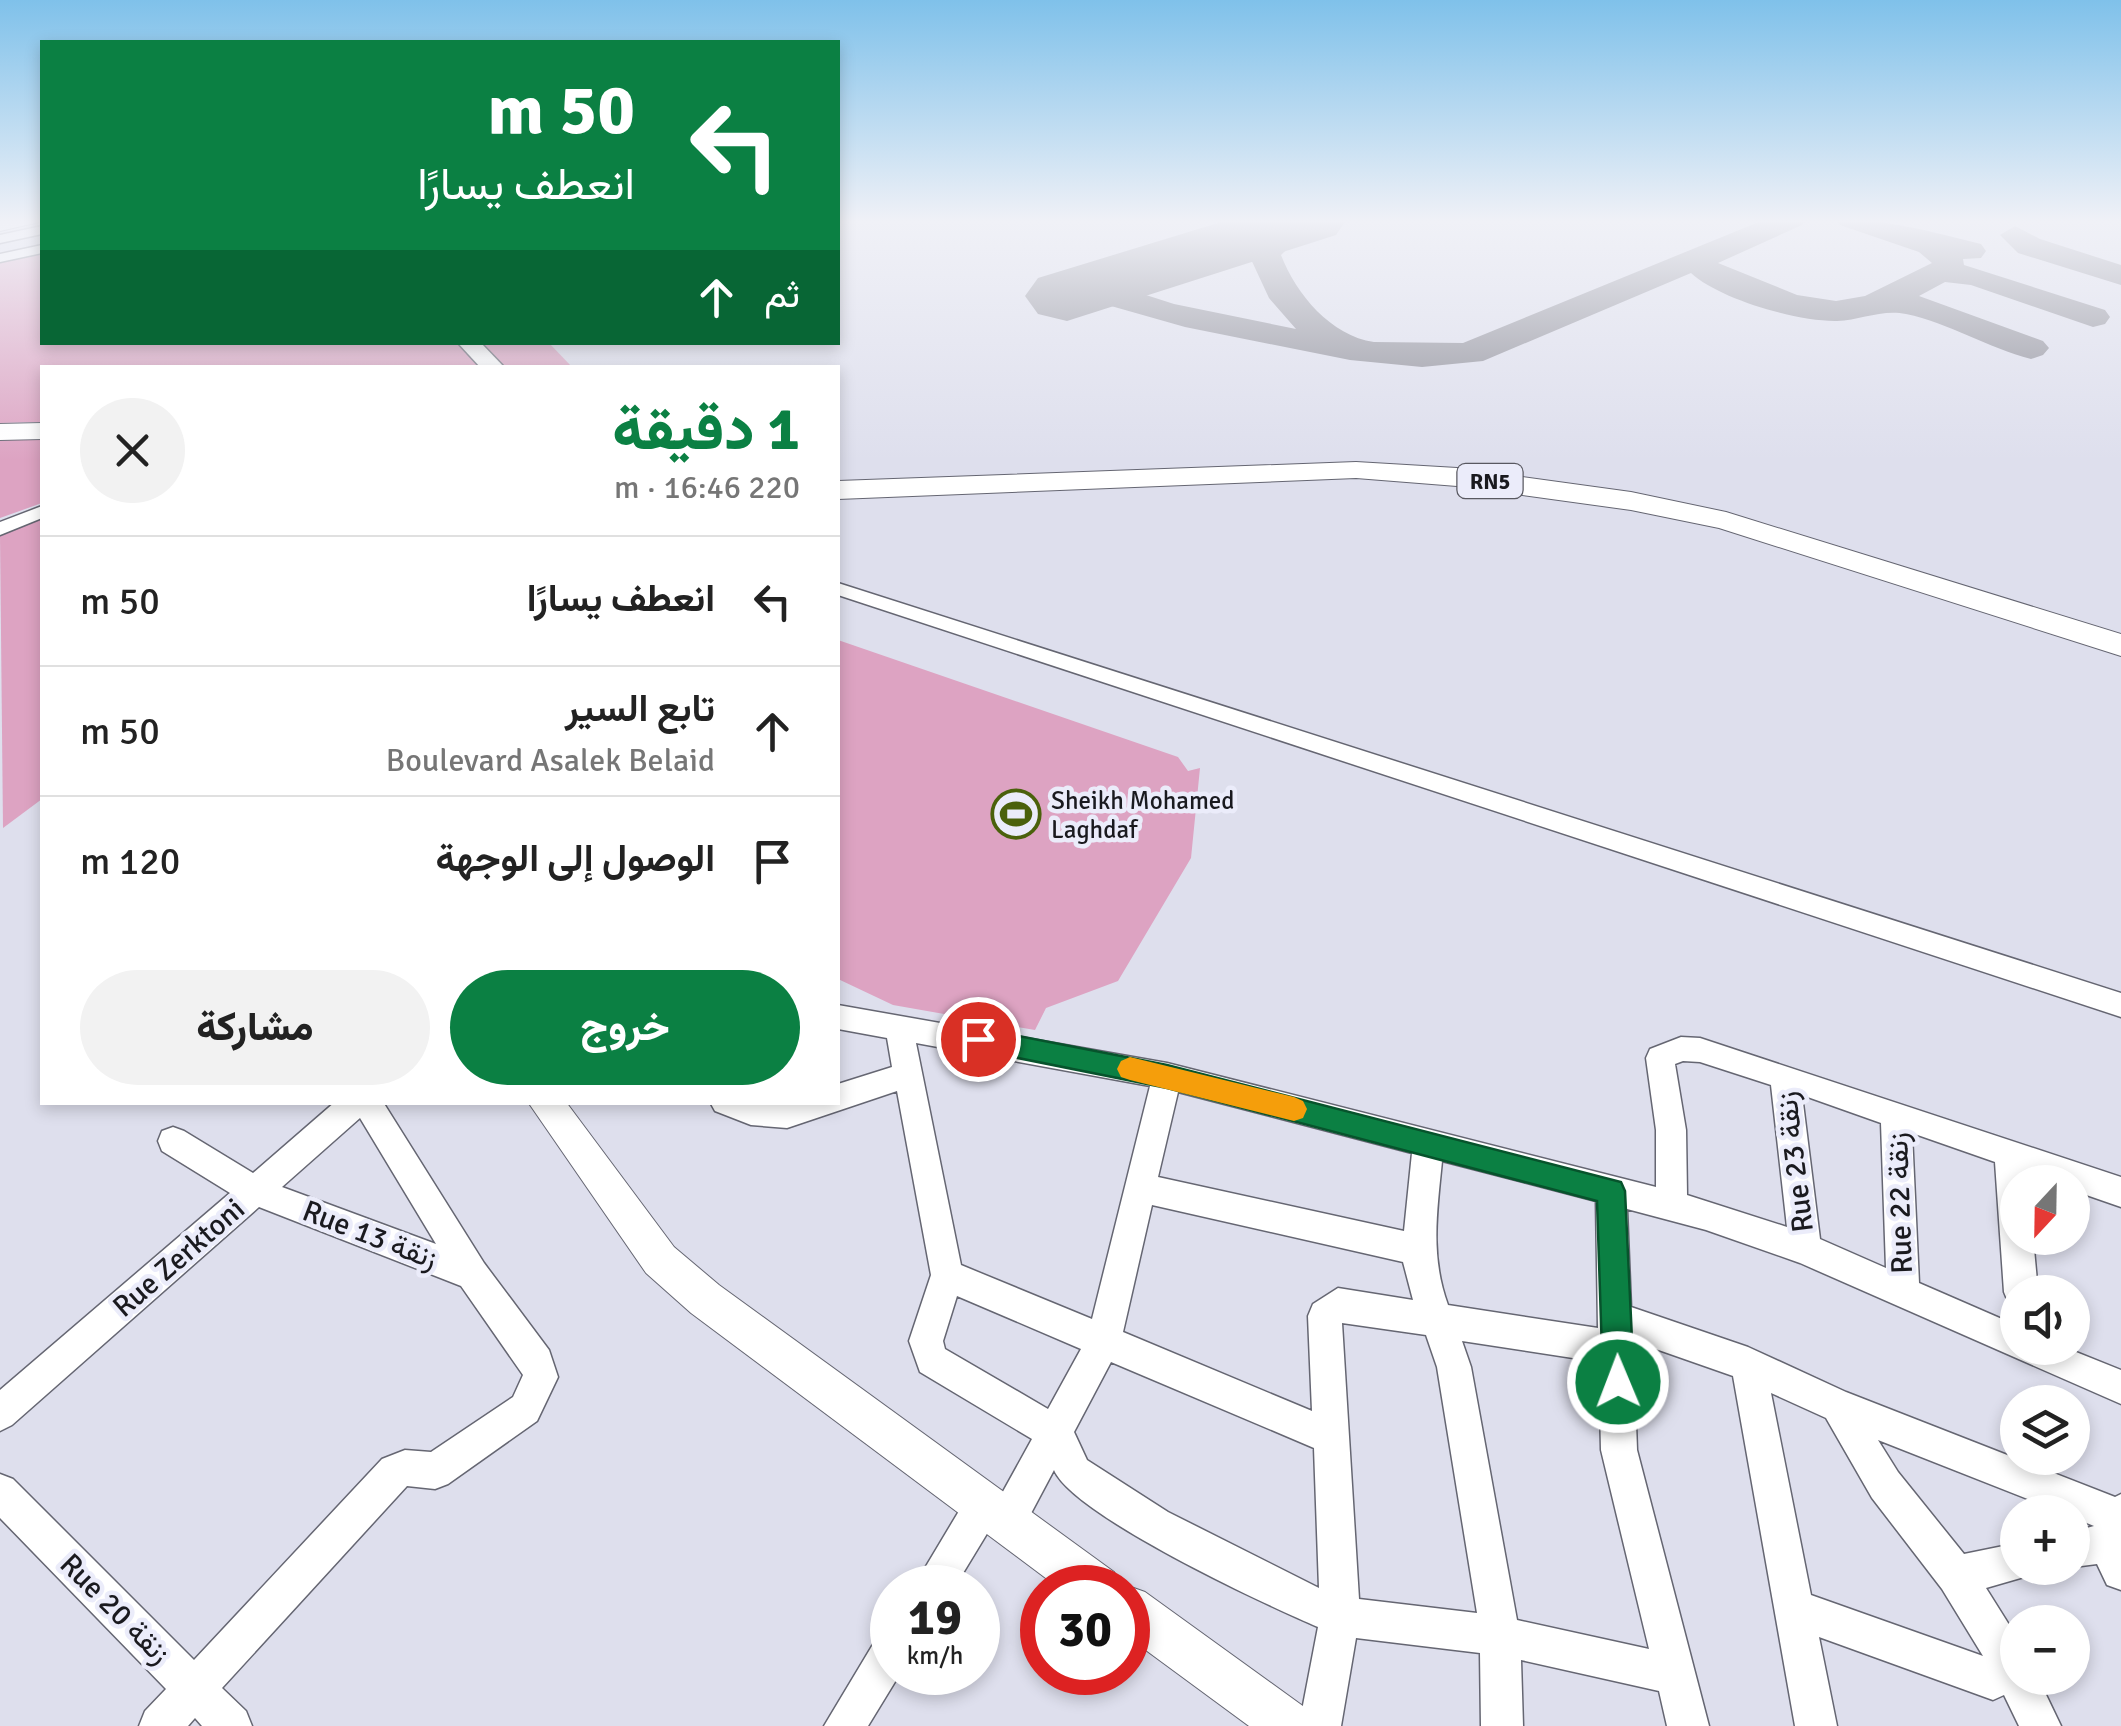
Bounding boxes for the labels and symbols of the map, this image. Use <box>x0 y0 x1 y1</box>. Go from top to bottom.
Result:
road number: RN5 <box>1458 464 1522 498</box>
place label: Sheikh Mohamed Laghdaf <box>1051 785 1235 845</box>
sports icon: Sheikh Mohamed Laghdaf <box>990 788 1042 840</box>
pin <box>936 997 1021 1082</box>
street label: Rue 23 زنقة <box>1768 1089 1822 1235</box>
street label: Rue 22 زنقة <box>1879 1132 1921 1274</box>
north arrow <box>2000 1165 2090 1255</box>
street label: Rue Zerktoni <box>105 1191 253 1325</box>
street label: Rue 13 زنقة <box>297 1192 443 1278</box>
position arrow <box>1566 1330 1670 1434</box>
street label: Rue 20 زنقة <box>52 1546 178 1672</box>
speed limit sign: 30 <box>1020 1565 1150 1695</box>

